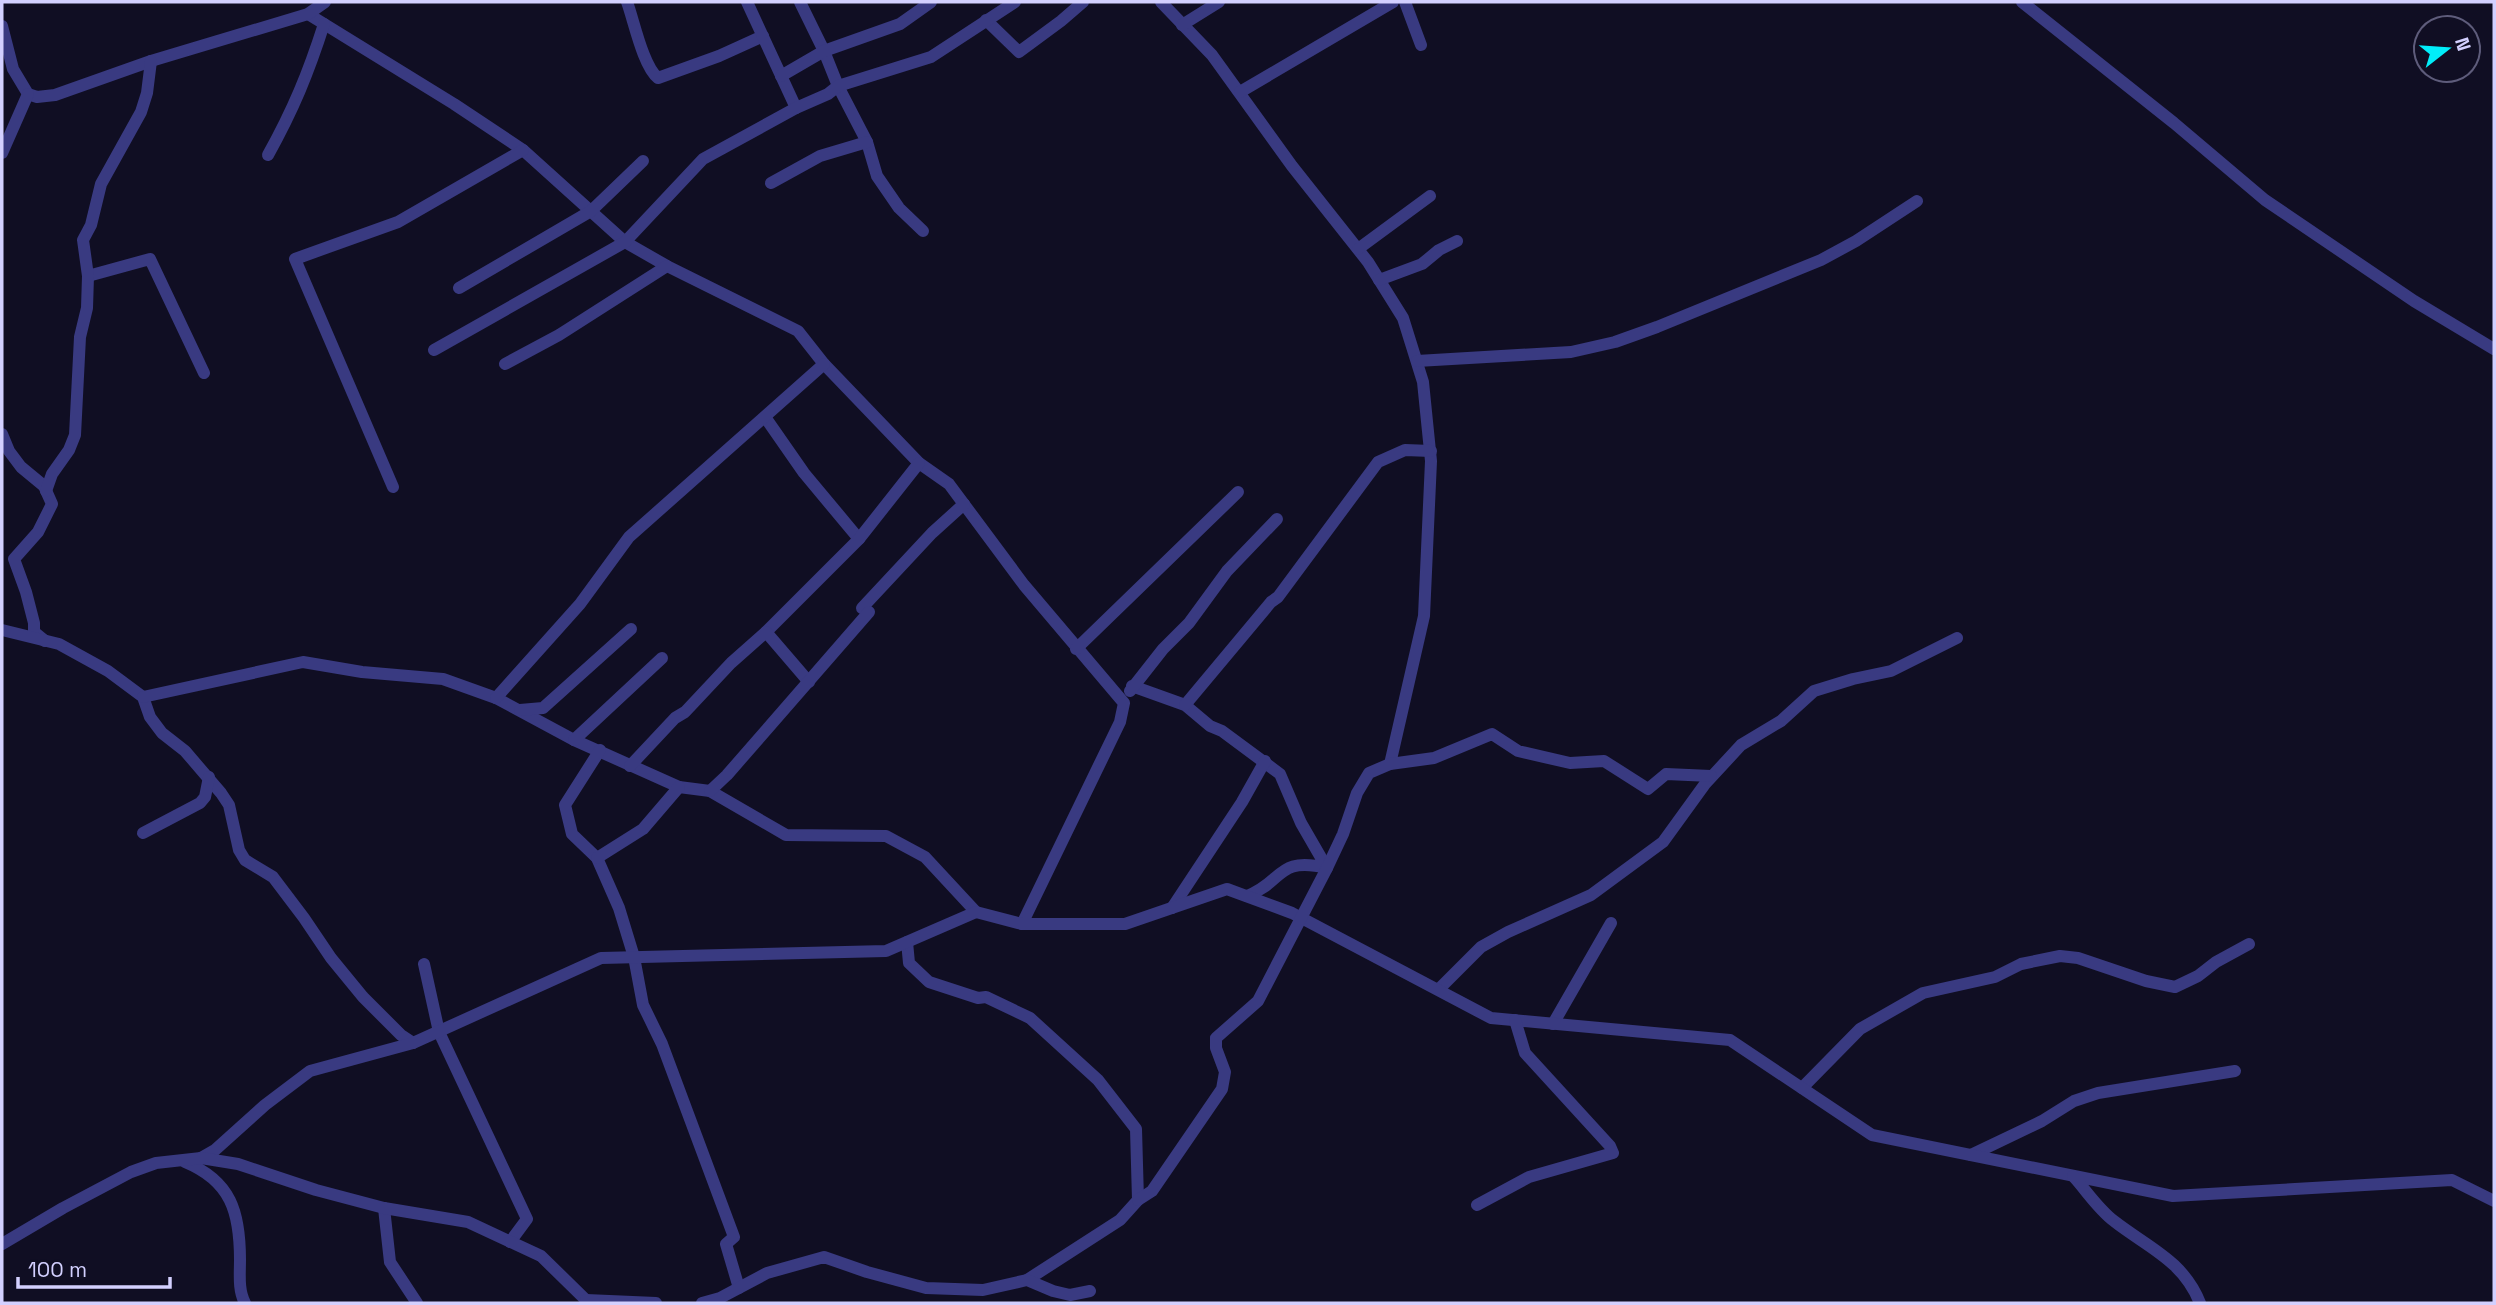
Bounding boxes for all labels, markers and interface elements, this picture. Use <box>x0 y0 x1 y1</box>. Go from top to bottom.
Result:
north arrow <box>2412 14 2482 84</box>
text: N <box>2449 34 2477 54</box>
scale bar <box>18 1246 170 1290</box>
text: 100 m <box>28 1256 87 1283</box>

